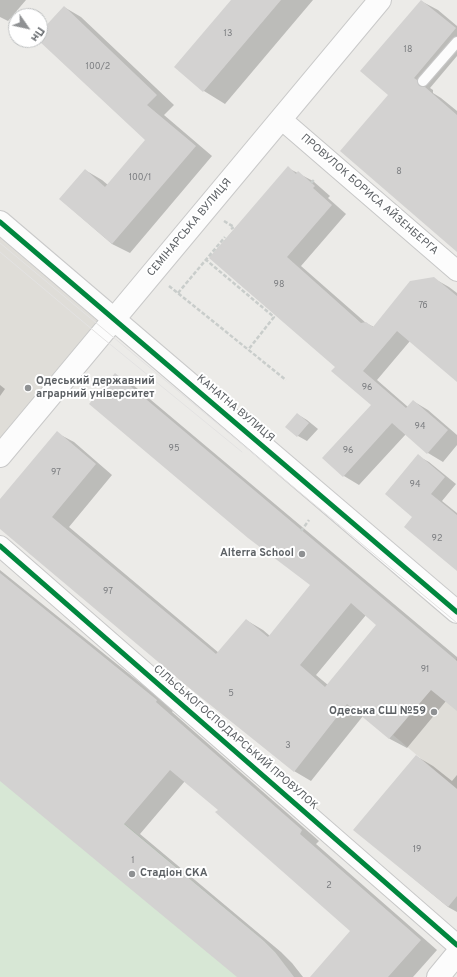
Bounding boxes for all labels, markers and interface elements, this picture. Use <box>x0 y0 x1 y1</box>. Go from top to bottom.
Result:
north arrow <box>8 8 48 48</box>
text: Пн <box>27 24 47 44</box>
house number: 13 <box>224 29 232 39</box>
house number: 18 <box>404 45 412 55</box>
house number: 100/2 <box>86 62 110 72</box>
street label: ПРОВУЛОК БОРИСА АЙЗЕНБЕРГА <box>298 132 440 258</box>
house number: 8 <box>396 167 402 177</box>
house number: 100/1 <box>129 173 151 183</box>
street label: СЕМІНАРСЬКА ВУЛИЦЯ <box>145 176 235 280</box>
house number: 98 <box>274 280 284 290</box>
house number: 7б <box>418 301 428 311</box>
street label: КАНАТНА ВУЛИЦЯ <box>193 373 277 445</box>
place label: Одеський державний аграрний університет <box>36 375 155 401</box>
marker: Одеський державний аграрний університет <box>23 383 33 393</box>
house number: 96 <box>362 383 372 393</box>
house number: 94 <box>415 422 425 432</box>
house number: 95 <box>169 444 179 454</box>
house number: 96 <box>343 446 353 456</box>
house number: 97 <box>51 468 61 478</box>
house number: 94 <box>410 480 420 490</box>
house number: 92 <box>432 534 442 544</box>
place label: Alterra School <box>220 547 294 561</box>
marker: Alterra School <box>297 549 307 559</box>
house number: 97 <box>103 587 113 597</box>
street label: СІЛЬСЬКОГОСПОДАРСЬКИЙ ПРОВУЛОК <box>150 663 320 813</box>
house number: 91 <box>421 665 429 675</box>
house number: 5 <box>228 689 234 699</box>
place label: Одеська CШ №59 <box>329 705 426 719</box>
marker: Одеська CШ №59 <box>429 707 439 717</box>
house number: 3 <box>285 741 291 751</box>
house number: 19 <box>413 845 421 855</box>
house number: 1 <box>131 856 135 866</box>
place label: Стадіон СКА <box>140 867 208 881</box>
marker: Стадіон СКА <box>127 869 137 879</box>
house number: 2 <box>326 881 332 891</box>

